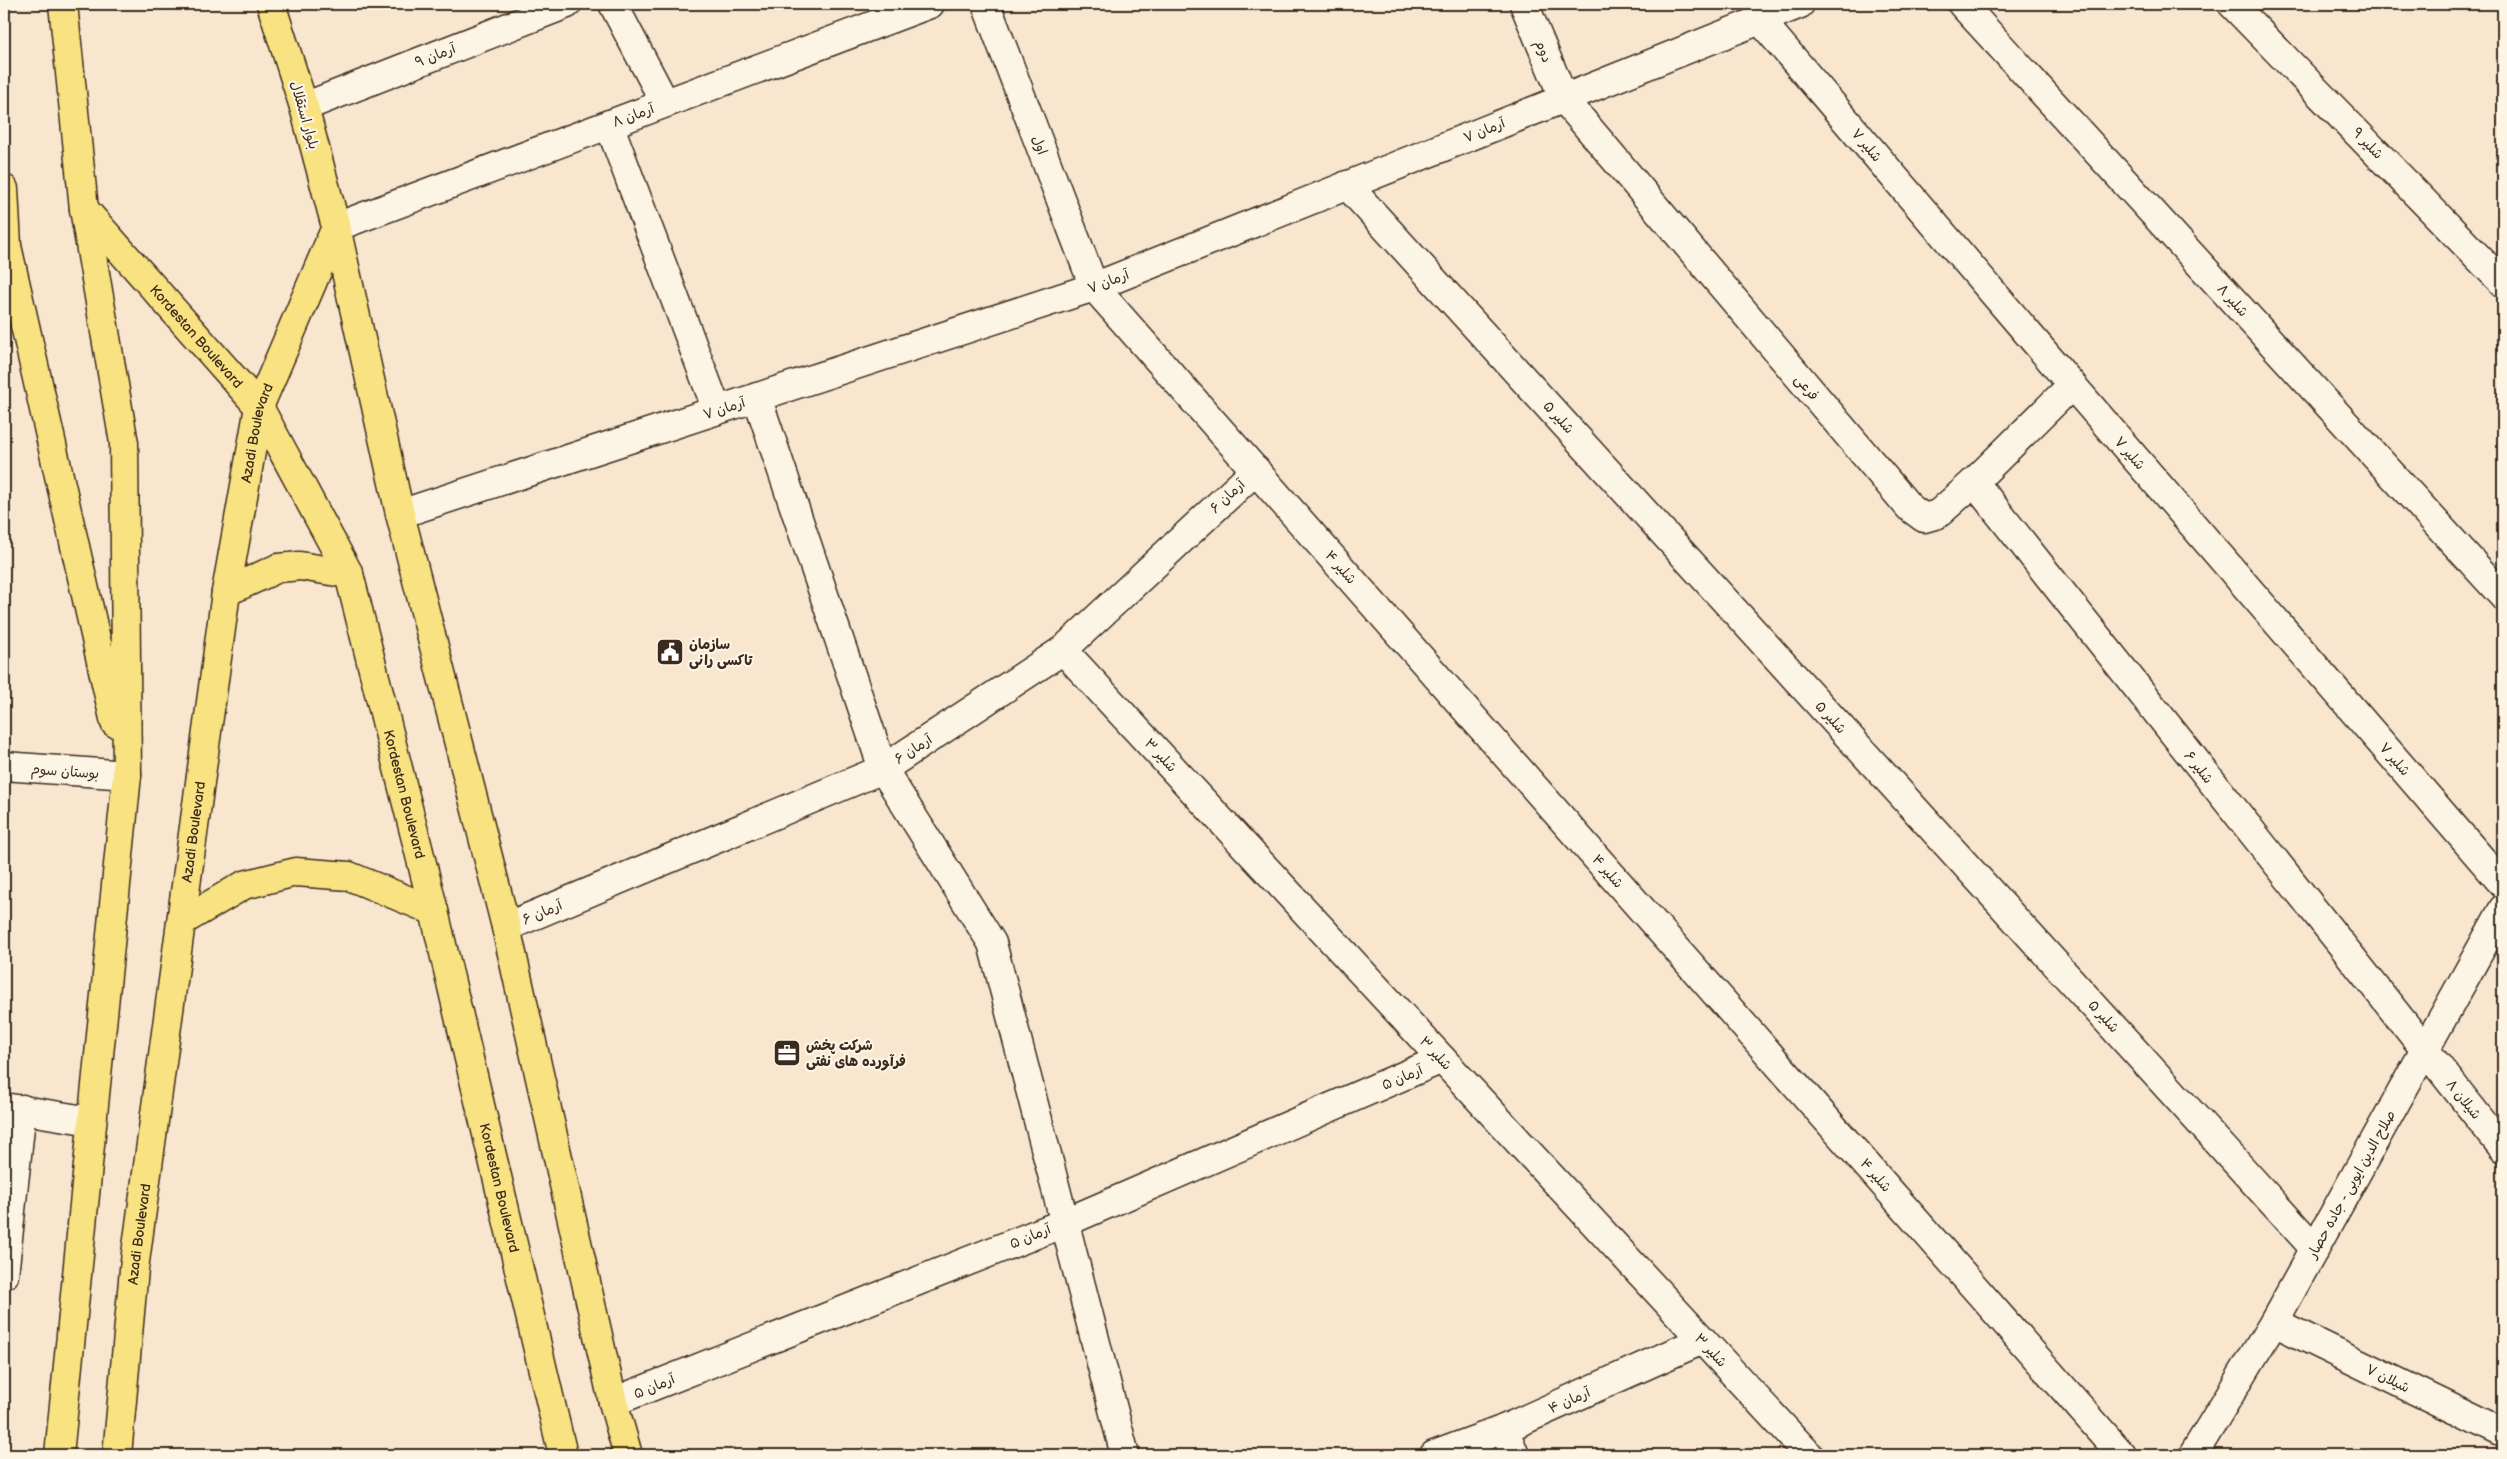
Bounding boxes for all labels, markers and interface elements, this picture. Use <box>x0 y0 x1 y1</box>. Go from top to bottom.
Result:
street label: دوم <box>1530 37 1556 66</box>
street label: آرمان ۹ <box>412 40 458 71</box>
street label: بلوار استقلال <box>287 79 322 151</box>
street label: آرمان ۸ <box>610 100 657 131</box>
street label: آرمان ۷ <box>1461 114 1508 146</box>
street label: شلیر ۹ <box>2349 124 2387 163</box>
street label: شلیر ۷ <box>1848 125 1885 165</box>
street label: اول <box>1028 133 1051 157</box>
street label: آرمان ۷ <box>1085 266 1132 297</box>
street label: شلیر ۸ <box>2214 280 2252 320</box>
street label: Kordestan Boulevard <box>146 282 246 392</box>
street label: فرعی <box>1791 371 1822 404</box>
street label: Azadi Boulevard <box>238 381 277 484</box>
street label: آرمان ۷ <box>701 394 748 423</box>
street label: شلیر ۵ <box>1540 397 1578 437</box>
street label: شلیر ۷ <box>2111 433 2149 473</box>
street label: آرمان ۶ <box>1206 476 1249 517</box>
street label: شلیر ۴ <box>1321 547 1360 588</box>
place label: سازمان تاکسی رانی <box>689 636 753 669</box>
public building icon: سازمان تاکسی رانی <box>655 637 685 667</box>
street label: شلیر ۵ <box>1812 697 1850 737</box>
street label: Kordestan Boulevard <box>380 728 428 860</box>
street label: آرمان ۶ <box>891 731 936 768</box>
street label: شلیر ۳ <box>1141 735 1180 776</box>
street label: شلیر ۷ <box>2376 739 2414 779</box>
street label: شلیر ۶ <box>2181 748 2217 787</box>
street label: بوستان سوم <box>30 761 100 785</box>
street label: Azadi Boulevard <box>178 780 209 883</box>
street label: شلیر ۴ <box>1588 851 1627 892</box>
street label: آرمان ۶ <box>520 896 565 928</box>
street label: شلیر ۵ <box>2085 996 2123 1036</box>
street label: شلیر ۳ <box>1416 1033 1455 1074</box>
place label: شرکت پخش فرآورده های نفتی <box>806 1037 906 1071</box>
office icon: شرکت پخش فرآورده های نفتی <box>772 1038 802 1068</box>
street label: آرمان ۵ <box>1379 1061 1426 1094</box>
street label: شیلان ۸ <box>2442 1076 2485 1123</box>
street label: صلاح الدین ایوبی - جاده حصار <box>2303 1107 2400 1263</box>
street label: Kordestan Boulevard <box>476 1122 523 1254</box>
street label: شلیر ۴ <box>1856 1155 1895 1196</box>
street label: Azadi Boulevard <box>125 1183 154 1285</box>
street label: آرمان ۵ <box>1007 1220 1054 1252</box>
street label: شلیر ۳ <box>1691 1330 1730 1371</box>
street label: شیلان ۷ <box>2363 1361 2412 1396</box>
street label: آرمان ۵ <box>631 1370 678 1402</box>
street label: آرمان ۴ <box>1546 1384 1593 1417</box>

